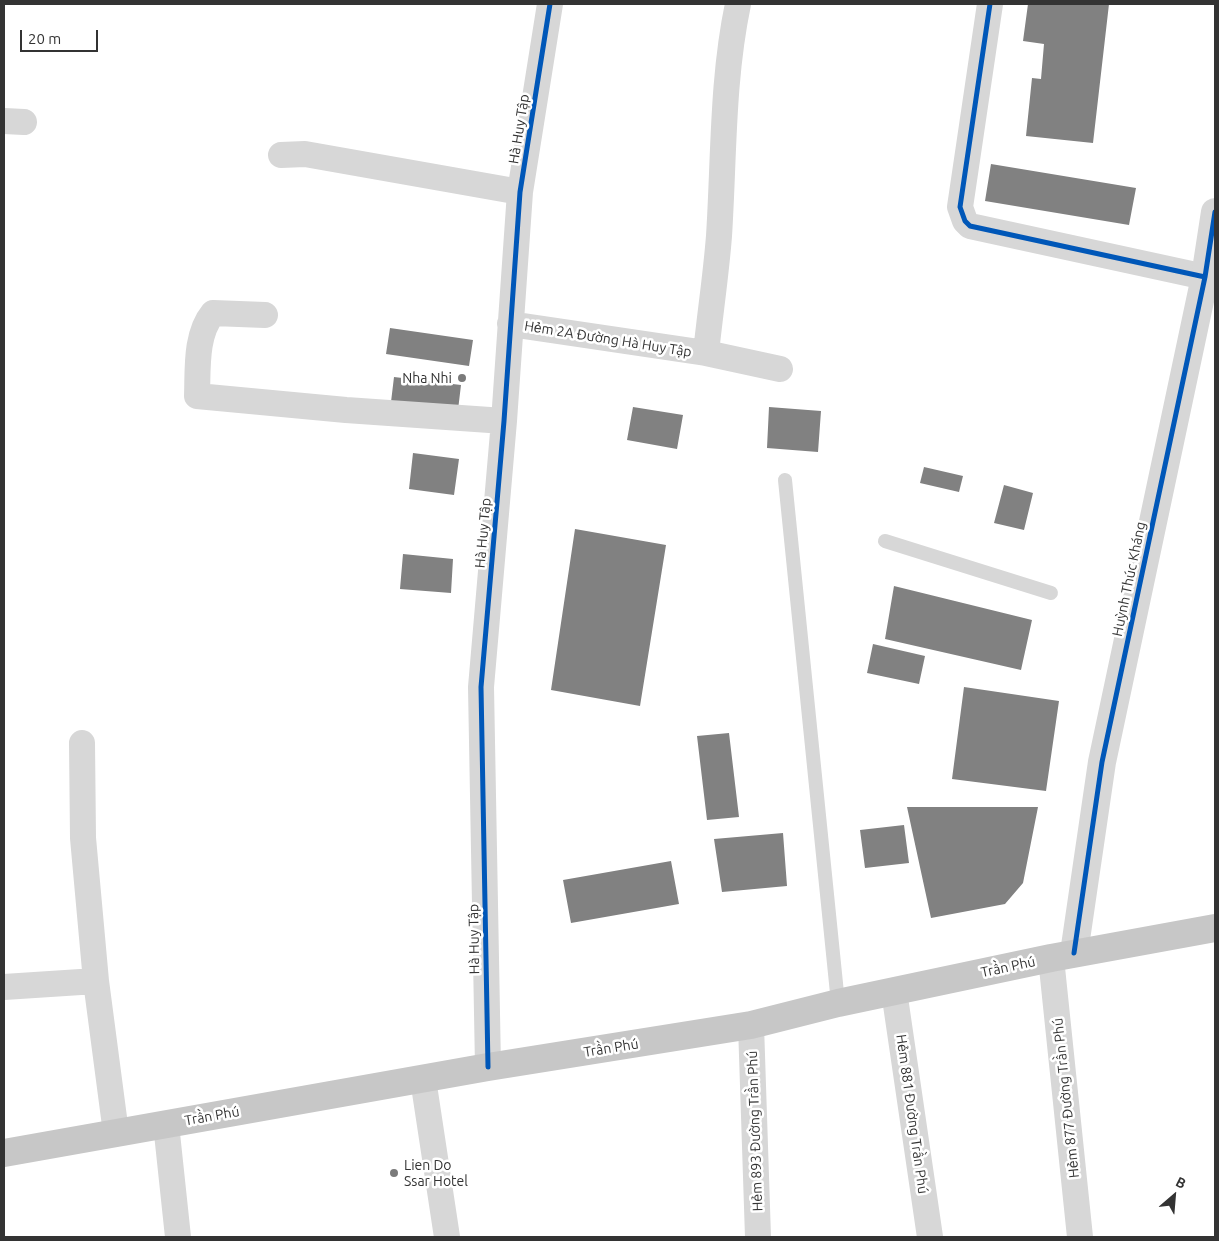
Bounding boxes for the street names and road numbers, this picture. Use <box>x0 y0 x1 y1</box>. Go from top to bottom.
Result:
street label: Hà Huy Tập <box>505 93 533 165</box>
street label: Hẻm 2A Đường Hà Huy Tập <box>523 317 693 361</box>
street label: Hà Huy Tập <box>472 497 494 569</box>
street label: Huỳnh Thúc Kháng <box>1109 520 1149 638</box>
street label: Hà Huy Tập <box>465 904 483 974</box>
street label: Trần Phú <box>979 953 1037 981</box>
street label: Hẻm 877 Đường Trần Phú <box>1049 1017 1083 1179</box>
street label: Hẻm 881 Đường Trần Phú <box>892 1033 932 1195</box>
street label: Trần Phú <box>582 1035 640 1061</box>
street label: Hẻm 893 Đường Trần Phú <box>744 1050 766 1212</box>
street label: Trần Phú <box>183 1103 241 1129</box>

